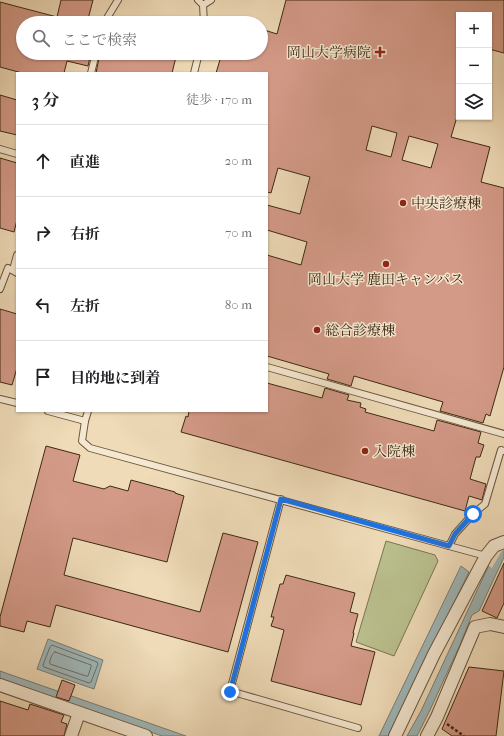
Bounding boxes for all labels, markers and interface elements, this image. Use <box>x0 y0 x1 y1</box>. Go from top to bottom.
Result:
map controls <box>456 12 492 120</box>
button: + <box>456 12 492 48</box>
search box <box>16 16 268 60</box>
icon: search <box>30 27 52 49</box>
text: ここで検索 <box>62 31 137 49</box>
place label: 岡山大学病院 <box>287 44 371 61</box>
marker: 岡山大学病院 <box>374 46 386 58</box>
button: − <box>456 48 492 84</box>
button: layers <box>456 84 492 120</box>
text: 3 分 <box>32 90 60 110</box>
text: 徒歩 · 170 m <box>186 92 252 107</box>
icon: ahead <box>32 150 54 172</box>
text: 直進 <box>70 153 100 171</box>
text: 20 m <box>225 153 252 168</box>
place label: 中央診療棟 <box>411 195 481 212</box>
marker: 中央診療棟 <box>398 198 408 208</box>
icon: right <box>32 222 54 244</box>
text: 右折 <box>70 225 100 243</box>
text: 70 m <box>225 225 252 240</box>
marker: 岡山大学 鹿田キャンパス <box>381 259 391 269</box>
place label: 岡山大学 鹿田キャンパス <box>308 271 464 288</box>
icon: left <box>32 294 54 316</box>
text: 左折 <box>70 297 100 315</box>
text: 80 m <box>225 297 252 312</box>
place label: 総合診療棟 <box>325 322 395 339</box>
marker: 総合診療棟 <box>312 325 322 335</box>
icon: arrive <box>32 366 54 388</box>
text: 目的地に到着 <box>70 369 160 387</box>
place label: 入院棟 <box>373 443 415 460</box>
marker: 入院棟 <box>360 446 370 456</box>
route start <box>464 505 482 523</box>
route end <box>221 683 239 701</box>

